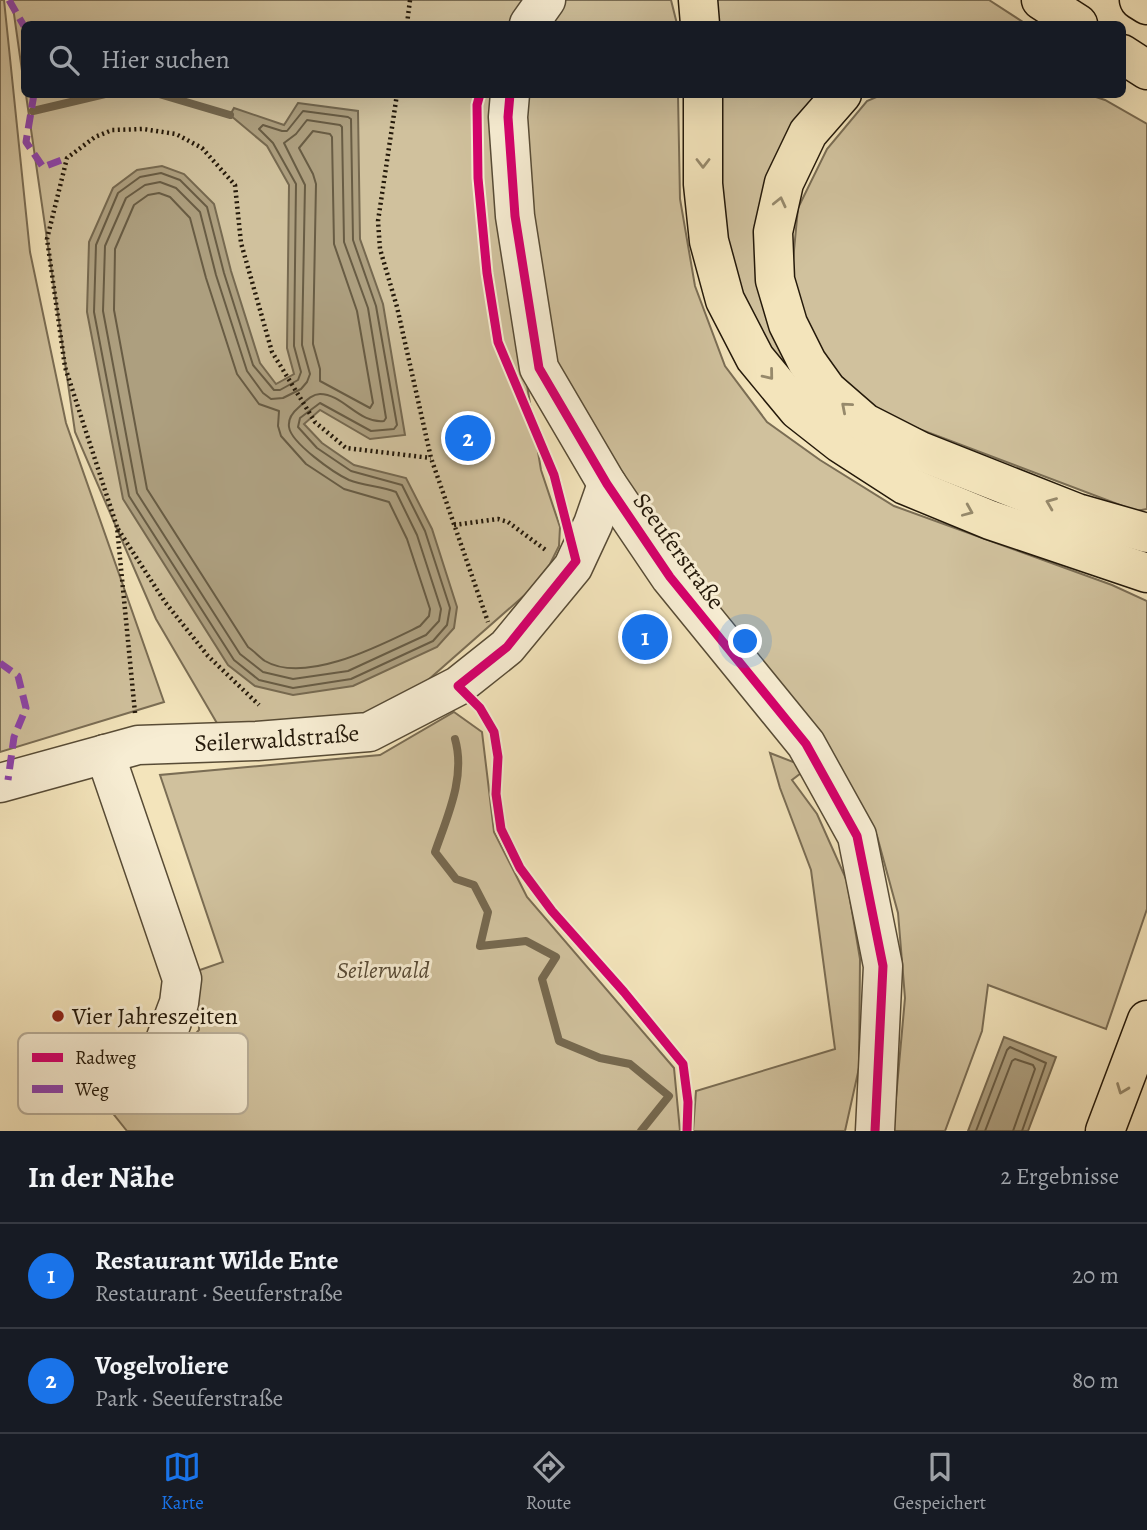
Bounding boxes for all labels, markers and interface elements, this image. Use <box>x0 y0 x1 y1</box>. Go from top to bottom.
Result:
search box <box>21 21 1126 98</box>
icon: search <box>45 41 83 79</box>
text: Hier suchen <box>101 42 230 77</box>
one-way arrow <box>695 158 711 168</box>
one-way arrow <box>772 196 786 208</box>
one-way arrow <box>761 368 774 380</box>
one-way arrow <box>842 403 855 415</box>
pin: 2 <box>445 412 491 464</box>
street label: Seeuferstraße <box>626 486 732 616</box>
one-way arrow <box>1046 497 1058 511</box>
one-way arrow <box>961 503 973 517</box>
pin: 1 <box>622 611 668 663</box>
your location <box>728 624 762 658</box>
street label: Seilerwaldstraße <box>194 717 360 759</box>
park label: Seilerwald <box>336 954 430 986</box>
place label: Vier Jahreszeiten <box>71 1000 238 1032</box>
marker: Vier Jahreszeiten <box>50 1008 66 1024</box>
legend <box>18 1033 248 1114</box>
text: Radweg <box>75 1045 137 1071</box>
text: Weg <box>74 1077 110 1103</box>
one-way arrow <box>1116 1082 1130 1094</box>
text: In der Nähe <box>28 1157 174 1197</box>
text: 2 Ergebnisse <box>1000 1161 1119 1192</box>
text: Restaurant Wilde Ente <box>95 1243 339 1278</box>
text: 1 <box>47 1260 55 1291</box>
text: 20 m <box>1072 1260 1119 1291</box>
text: Restaurant · Seeuferstraße <box>95 1278 343 1309</box>
text: Vogelvoliere <box>95 1348 229 1383</box>
text: 2 <box>45 1365 57 1396</box>
text: 80 m <box>1072 1365 1119 1396</box>
text: Park · Seeuferstraße <box>95 1383 283 1414</box>
tab: Karte <box>161 1448 204 1516</box>
tab: Route <box>526 1448 571 1516</box>
tab: Gespeichert <box>893 1448 986 1516</box>

